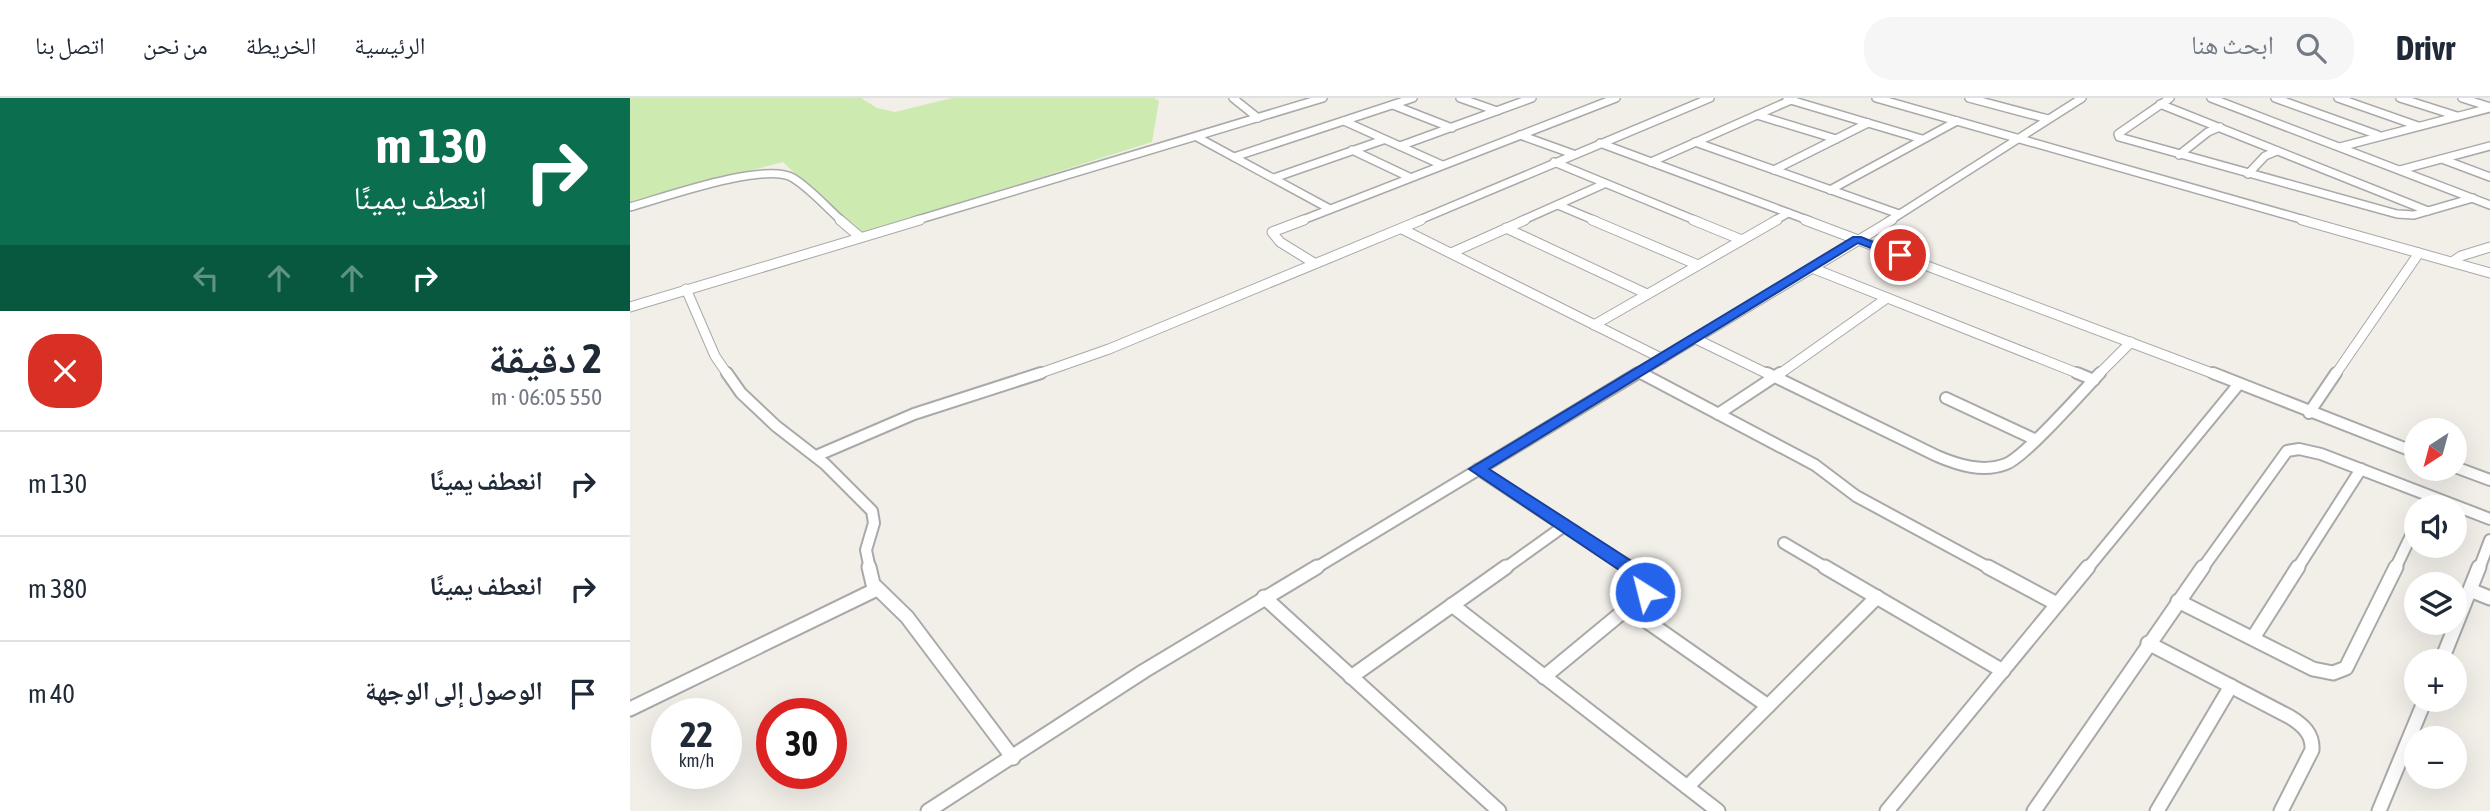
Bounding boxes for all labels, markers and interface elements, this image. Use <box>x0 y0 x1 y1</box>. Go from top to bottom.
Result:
search box <box>1864 17 2354 80</box>
icon: search <box>2292 29 2330 67</box>
text: Drivr <box>2396 29 2455 67</box>
text: ابحث هنا <box>2191 30 2274 60</box>
text: اتصل بنا <box>35 32 105 59</box>
text: من نحن <box>143 32 208 59</box>
text: الخريطة <box>246 32 316 59</box>
text: الرئيسية <box>354 32 425 59</box>
text: 130 m <box>376 117 487 173</box>
icon: right <box>511 126 602 217</box>
text: انعطف يمينًا <box>354 179 487 216</box>
pin <box>1870 225 1930 285</box>
icon: arrive <box>1881 236 1919 274</box>
icon: left <box>187 259 225 297</box>
icon: ahead <box>260 259 298 297</box>
icon: ahead <box>333 259 371 297</box>
icon: right <box>406 259 444 297</box>
button: close <box>28 334 102 408</box>
text: 2 دقيقة <box>488 334 602 382</box>
text: 550 m · 06:05 <box>491 384 602 410</box>
north arrow <box>2404 418 2468 481</box>
map controls <box>2404 418 2467 789</box>
icon: right <box>564 465 602 503</box>
text: انعطف يمينًا <box>429 466 543 496</box>
text: 130 m <box>28 469 87 499</box>
button: sound <box>2404 495 2467 558</box>
position arrow <box>1608 555 1682 629</box>
icon: right <box>564 570 602 608</box>
text: انعطف يمينًا <box>429 571 543 601</box>
button: layers <box>2404 572 2467 635</box>
text: 380 m <box>28 574 87 604</box>
button: + <box>2404 649 2467 712</box>
icon: arrive <box>564 675 602 713</box>
text: الوصول إلى الوجهة <box>365 676 543 706</box>
text: 40 m <box>28 679 75 709</box>
speed limit sign: 30 <box>756 698 847 789</box>
text: 22 <box>680 714 713 754</box>
button: − <box>2404 726 2467 789</box>
text: km/h <box>679 750 714 771</box>

